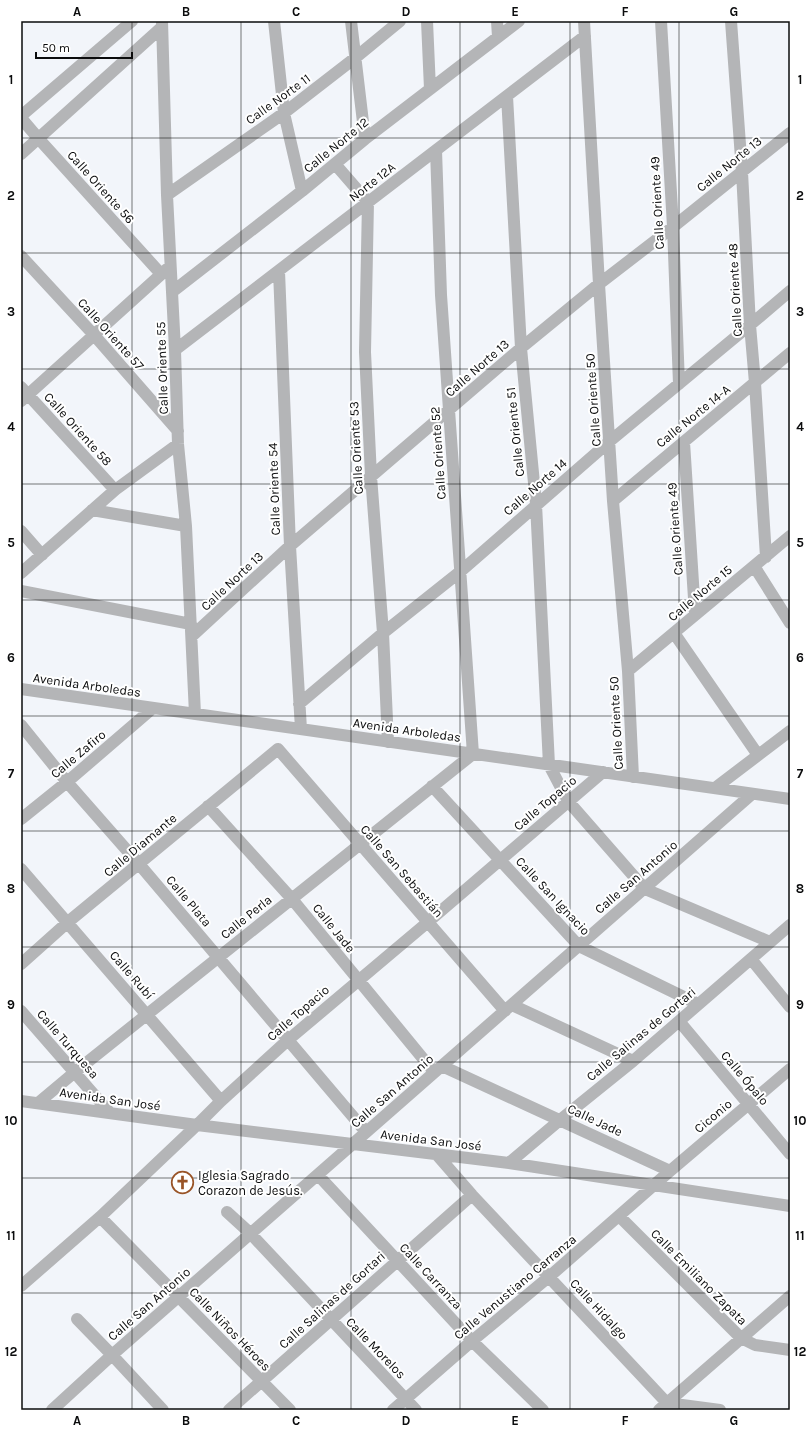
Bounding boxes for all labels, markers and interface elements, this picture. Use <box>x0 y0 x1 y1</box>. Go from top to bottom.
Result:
text: A <box>73 4 81 19</box>
text: B <box>182 4 190 19</box>
text: C <box>292 4 300 19</box>
text: D <box>402 4 411 19</box>
text: E <box>511 4 519 19</box>
text: F <box>621 4 629 19</box>
text: G <box>730 4 738 19</box>
scale bar <box>36 34 132 60</box>
text: 50 m <box>42 41 70 55</box>
street label: Calle Norte 11 <box>243 71 313 127</box>
text: 1 <box>9 72 13 87</box>
text: 1 <box>798 72 802 87</box>
street label: Calle Norte 12 <box>300 114 372 176</box>
street label: Calle Norte 13 <box>693 133 765 195</box>
street label: Calle Oriente 56 <box>64 147 138 227</box>
street label: Calle Oriente 49 <box>647 156 667 250</box>
street label: Norte 12A <box>346 159 399 205</box>
text: 2 <box>7 188 15 203</box>
text: 2 <box>796 188 804 203</box>
street label: Calle Oriente 48 <box>725 243 745 337</box>
street label: Calle Oriente 57 <box>75 295 147 373</box>
text: 3 <box>7 304 15 319</box>
text: 3 <box>796 304 804 319</box>
street label: Calle Oriente 55 <box>153 321 171 415</box>
street label: Calle Norte 13 <box>442 336 512 400</box>
street label: Calle Oriente 50 <box>582 353 604 447</box>
street label: Calle Norte 14-A <box>653 381 734 450</box>
street label: Calle Oriente 51 <box>503 386 527 478</box>
street label: Calle Oriente 58 <box>41 389 115 469</box>
street label: Calle Oriente 53 <box>346 401 366 495</box>
street label: Calle Oriente 52 <box>427 406 449 500</box>
text: 4 <box>7 419 15 434</box>
text: 4 <box>796 419 804 434</box>
street label: Calle Oriente 54 <box>265 442 283 536</box>
street label: Calle Norte 14 <box>500 455 570 519</box>
street label: Calle Oriente 49 <box>664 482 686 576</box>
text: 5 <box>7 535 15 550</box>
text: 5 <box>796 535 804 550</box>
street label: Calle Norte 13 <box>198 548 266 614</box>
street label: Calle Norte 15 <box>665 562 735 624</box>
text: 6 <box>7 650 15 665</box>
text: 6 <box>796 650 804 665</box>
street label: Avenida Arboledas <box>32 670 142 700</box>
street label: Calle Oriente 50 <box>606 676 626 770</box>
street label: Avenida Arboledas <box>352 715 462 745</box>
street label: Calle Zafiro <box>47 727 109 781</box>
text: 7 <box>8 766 15 781</box>
text: 7 <box>797 766 804 781</box>
street label: Calle Topacio <box>511 772 579 834</box>
street label: Calle Diamante <box>101 810 180 880</box>
street label: Calle San Sebastián <box>358 822 446 920</box>
street label: Calle San Antonio <box>592 837 680 917</box>
street label: Calle San Ignacio <box>513 854 593 938</box>
street label: Calle Plata <box>163 872 215 930</box>
text: 8 <box>7 881 15 896</box>
text: 8 <box>796 881 804 896</box>
street label: Calle Perla <box>217 892 275 942</box>
street label: Calle Jade <box>310 900 359 956</box>
street label: Calle Rubí <box>107 948 157 1002</box>
street label: Calle Topacio <box>264 982 332 1044</box>
street label: Calle Salinas de Gortari <box>583 984 699 1084</box>
text: 9 <box>7 997 15 1012</box>
text: 9 <box>796 997 804 1012</box>
street label: Calle Turquesa <box>33 1006 102 1082</box>
street label: Calle Ópalo <box>718 1047 773 1108</box>
street label: Calle San Antonio <box>348 1051 436 1131</box>
street label: Avenida San José <box>59 1084 162 1114</box>
street label: Ciconio <box>691 1096 735 1136</box>
street label: Calle Jade <box>565 1101 625 1139</box>
text: 10 <box>5 1113 17 1128</box>
text: 10 <box>794 1113 806 1128</box>
street label: Avenida San José <box>380 1126 483 1154</box>
place label: Iglesia Sagrado Corazon de Jesús. <box>198 1168 302 1198</box>
church icon: Iglesia Sagrado Corazon de Jesús. <box>169 1169 195 1195</box>
street label: Calle Emiliano Zapata <box>648 1226 750 1328</box>
text: 11 <box>6 1228 16 1243</box>
text: 11 <box>795 1228 805 1243</box>
street label: Calle Venustiano Carranza <box>451 1231 579 1343</box>
street label: Calle Carranza <box>397 1240 465 1312</box>
street label: Calle Salinas de Gortari <box>276 1248 388 1352</box>
street label: Calle San Antonio <box>105 1264 193 1344</box>
street label: Calle Hidalgo <box>567 1275 631 1343</box>
street label: Calle Niños Héroes <box>186 1284 274 1374</box>
street label: Calle Morelos <box>343 1314 409 1382</box>
text: 12 <box>5 1344 17 1359</box>
text: 12 <box>794 1344 806 1359</box>
text: A <box>73 1413 81 1428</box>
text: B <box>182 1413 190 1428</box>
text: C <box>292 1413 300 1428</box>
text: D <box>402 1413 411 1428</box>
text: E <box>511 1413 519 1428</box>
text: F <box>621 1413 629 1428</box>
text: G <box>730 1413 738 1428</box>

